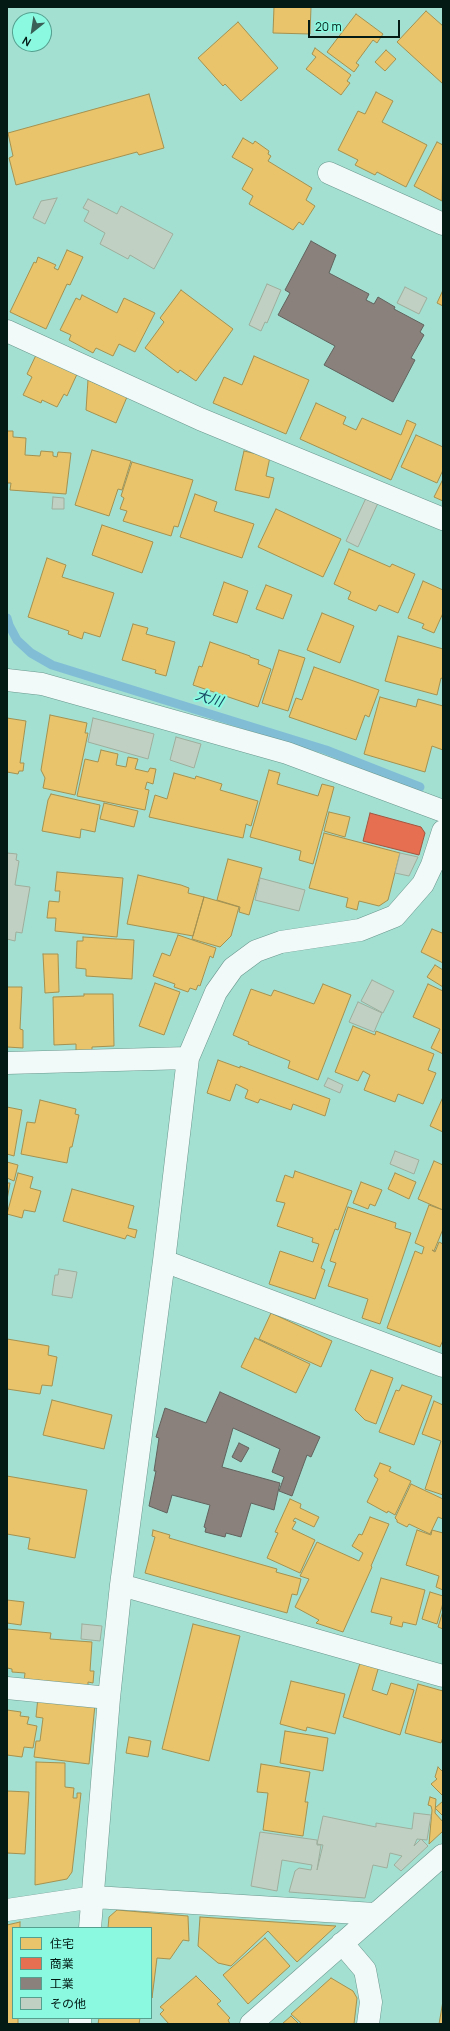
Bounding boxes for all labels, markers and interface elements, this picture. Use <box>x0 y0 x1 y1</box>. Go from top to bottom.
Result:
north arrow <box>12 12 52 52</box>
scale bar <box>310 12 402 38</box>
text: 20 m <box>315 18 342 35</box>
text: N <box>19 33 33 50</box>
water label: 大川 <box>193 687 225 711</box>
legend <box>12 1927 152 2019</box>
text: 住宅 <box>50 1935 74 1952</box>
text: 商業 <box>50 1955 74 1972</box>
text: 工業 <box>50 1975 74 1992</box>
text: その他 <box>50 1995 86 2012</box>

